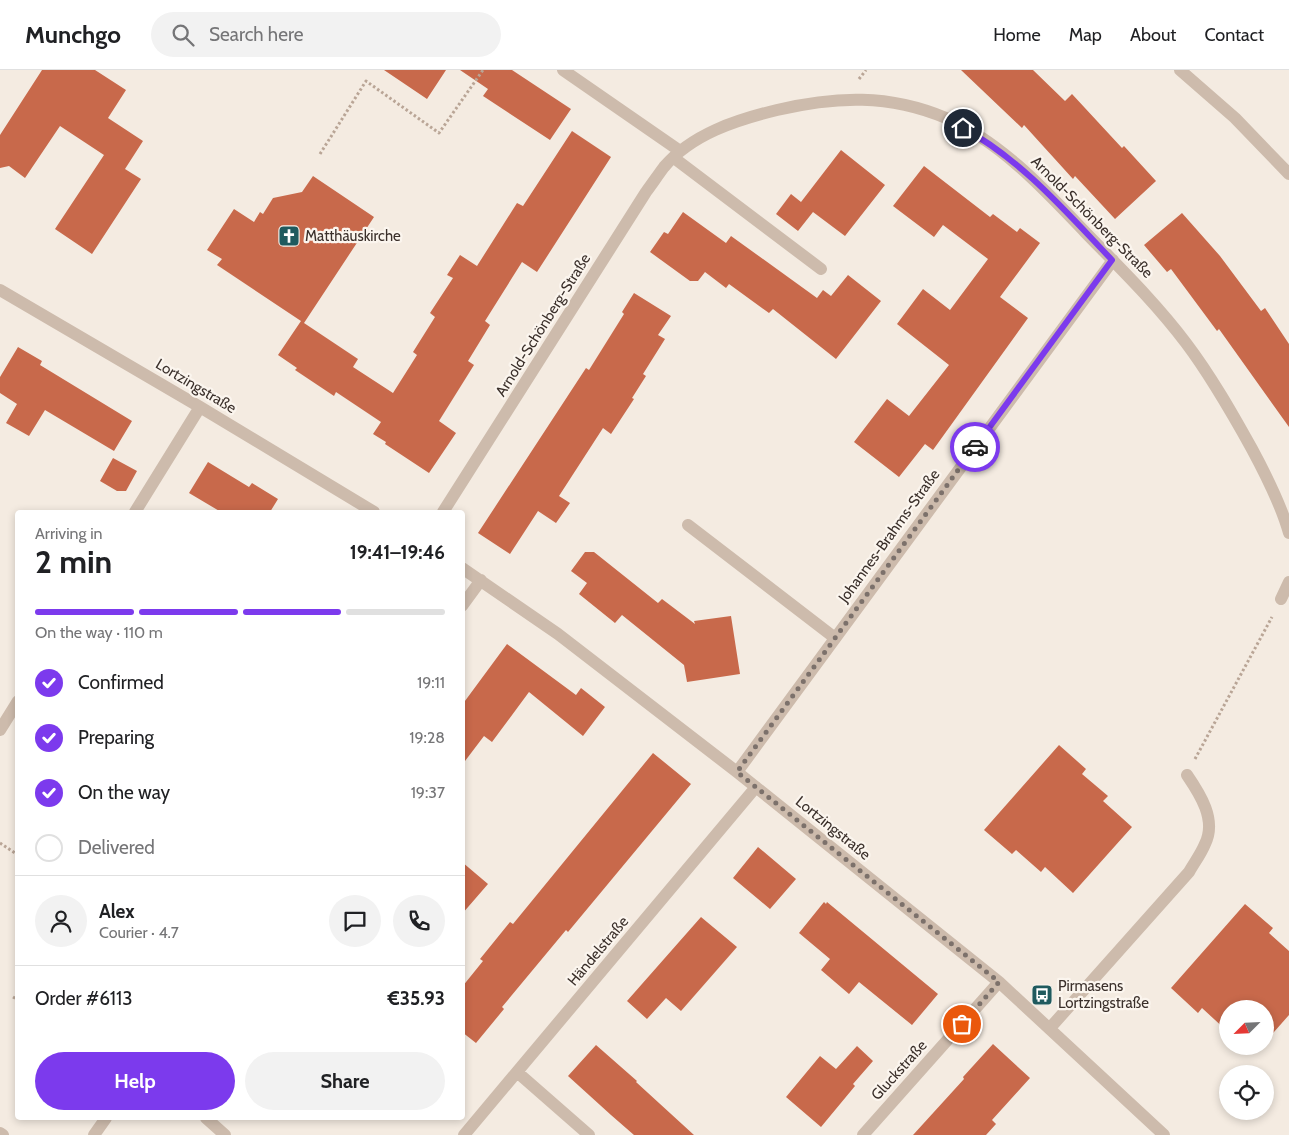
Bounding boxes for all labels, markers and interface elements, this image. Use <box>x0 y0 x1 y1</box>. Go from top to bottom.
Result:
search box <box>151 12 501 57</box>
text: Munchgo <box>25 20 121 49</box>
icon: search <box>169 21 197 49</box>
text: Search here <box>209 23 303 46</box>
text: Home <box>993 24 1041 46</box>
text: Map <box>1069 24 1102 46</box>
text: About <box>1130 24 1176 46</box>
text: Contact <box>1204 24 1264 46</box>
pin <box>942 107 984 149</box>
icon: home <box>949 114 977 142</box>
street label: Arnold-Schönberg-Straße <box>1027 152 1157 282</box>
church icon: Matthäuskirche <box>277 224 301 248</box>
place label: Matthäuskirche <box>305 227 401 245</box>
street label: Arnold-Schönberg-Straße <box>492 250 594 400</box>
street label: Lortzingstraße <box>152 355 240 417</box>
courier <box>950 422 1000 472</box>
icon: car <box>961 433 989 461</box>
street label: Johannes-Brahms-Straße <box>834 466 944 607</box>
text: Arriving in <box>35 524 102 543</box>
text: 19:41–19:46 <box>350 541 445 564</box>
text: 2 min <box>35 542 112 581</box>
text: On the way · 110 m <box>35 623 163 642</box>
icon: check <box>35 669 63 697</box>
text: Confirmed <box>78 671 164 694</box>
text: 19:11 <box>417 673 445 692</box>
icon: check <box>35 724 63 752</box>
text: Preparing <box>78 726 154 749</box>
text: 19:28 <box>409 728 445 747</box>
icon: check <box>35 779 63 807</box>
text: On the way <box>78 781 170 804</box>
text: 19:37 <box>411 783 445 802</box>
street label: Lortzingstraße <box>792 792 874 864</box>
text: Delivered <box>78 836 155 859</box>
button: person <box>35 895 87 947</box>
button: chat <box>329 895 381 947</box>
button: phone <box>393 895 445 947</box>
text: Alex <box>99 900 135 923</box>
street label: Händelstraße <box>564 912 632 989</box>
text: Courier · 4.7 <box>99 923 179 942</box>
place label: Pirmasens Lortzingstraße <box>1058 977 1149 1012</box>
bus stop icon: Pirmasens Lortzingstraße <box>1030 983 1054 1007</box>
text: Order #6113 <box>35 987 133 1010</box>
text: €35.93 <box>388 987 445 1010</box>
north arrow <box>1219 1000 1274 1055</box>
map controls <box>1219 1000 1274 1120</box>
pin <box>941 1003 983 1045</box>
icon: bag <box>948 1010 976 1038</box>
street label: Gluckstraße <box>867 1036 931 1104</box>
button: Help <box>35 1052 235 1110</box>
button: Share <box>245 1052 445 1110</box>
button: locate <box>1219 1065 1274 1120</box>

